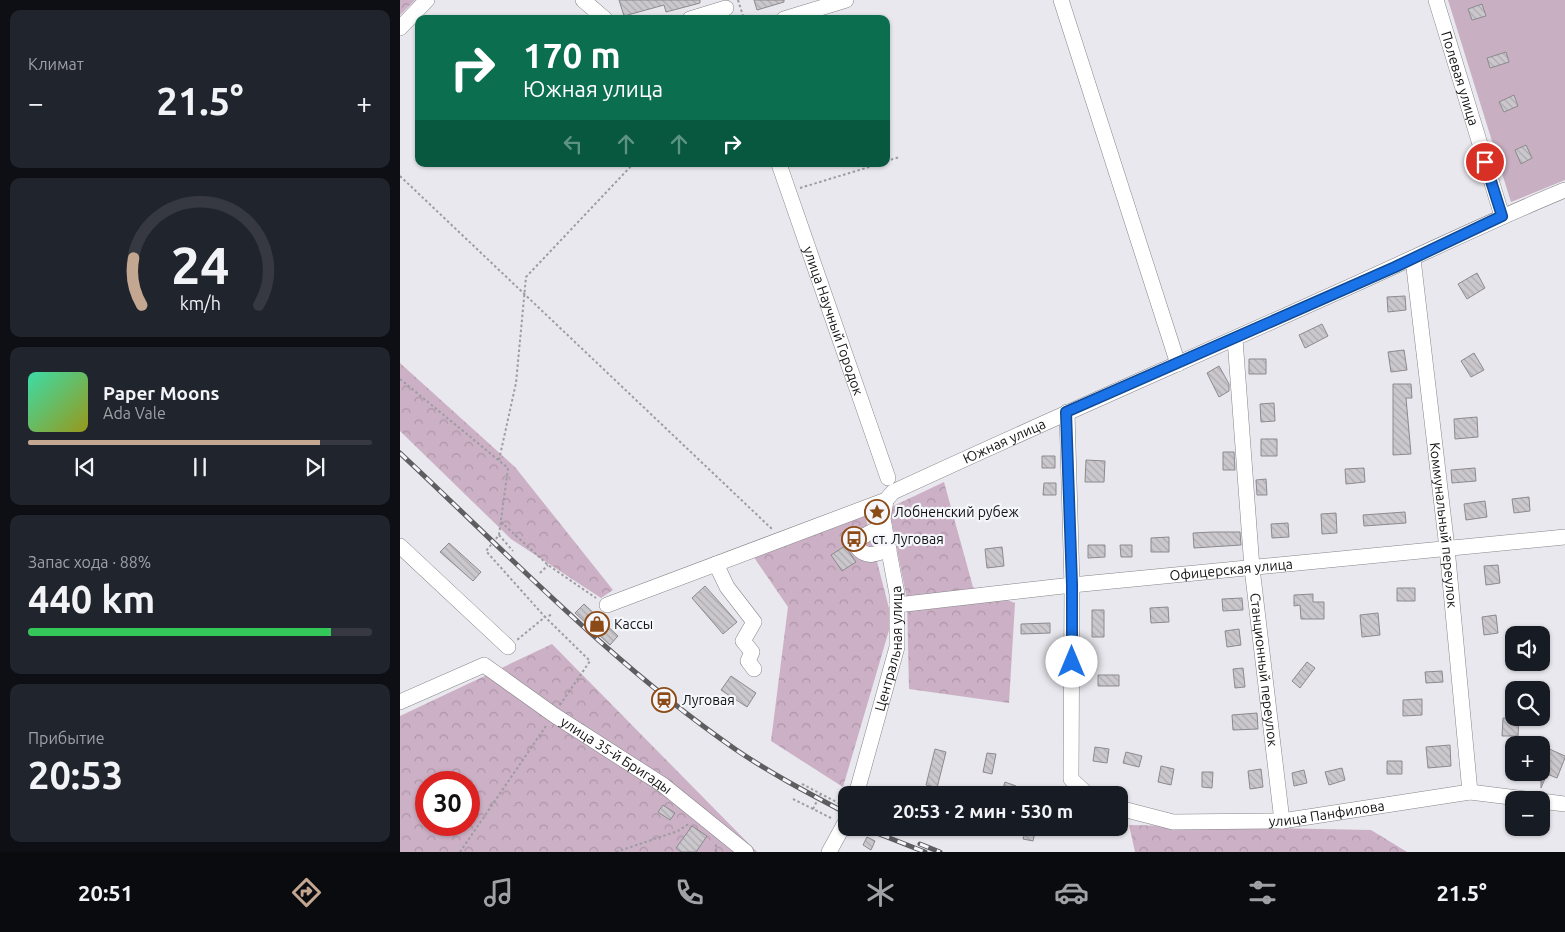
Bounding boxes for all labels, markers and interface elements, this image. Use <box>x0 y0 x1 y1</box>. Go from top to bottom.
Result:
street label: Полевая улица <box>1438 29 1482 128</box>
icon: right <box>440 35 505 100</box>
text: 170 m <box>523 35 621 75</box>
text: Климат <box>28 55 84 73</box>
text: Южная улица <box>523 76 663 101</box>
text: 21.5° <box>156 80 244 122</box>
text: − <box>28 87 44 118</box>
text: + <box>356 87 372 118</box>
icon: left <box>559 130 587 158</box>
icon: ahead <box>612 130 640 158</box>
icon: ahead <box>665 130 693 158</box>
icon: right <box>718 130 746 158</box>
pin <box>1464 141 1506 183</box>
icon: arrive <box>1471 148 1499 176</box>
text: 24 <box>171 236 229 294</box>
street label: улица Научный Городок <box>800 244 867 397</box>
text: km/h <box>179 293 221 313</box>
text: Paper Moons <box>103 382 220 404</box>
text: Ada Vale <box>103 404 166 422</box>
street label: Южная улица <box>960 416 1048 467</box>
street label: Коммунальный переулок <box>1427 442 1461 609</box>
icon: previous <box>71 453 99 481</box>
icon: pause <box>186 453 214 481</box>
icon: next <box>301 453 329 481</box>
place icon: Лобненский рубеж <box>864 499 890 525</box>
place label: Лобненский рубеж <box>894 504 1020 520</box>
bus stop icon: ст. Луговая <box>841 526 867 552</box>
place label: ст. Луговая <box>872 531 944 547</box>
text: Запас хода · 88% <box>28 553 151 571</box>
street label: Офицерская улица <box>1169 556 1294 583</box>
text: 440 km <box>28 578 155 620</box>
street label: Центральная улица <box>872 585 905 713</box>
street label: Станционный переулок <box>1247 592 1281 747</box>
shop icon: Кассы <box>584 611 610 637</box>
place label: Кассы <box>614 616 653 632</box>
map controls <box>1505 626 1550 836</box>
button: sound <box>1505 626 1550 671</box>
position arrow <box>1045 635 1097 687</box>
button: search <box>1505 681 1550 726</box>
station icon: Луговая <box>651 687 677 713</box>
place label: Луговая <box>682 692 735 708</box>
street label: улица 35-й Бригады <box>558 713 675 797</box>
text: Прибытие <box>28 729 105 747</box>
button: + <box>1505 736 1550 781</box>
text: 20:53 <box>28 754 123 796</box>
speed limit sign: 30 <box>415 771 480 836</box>
button: − <box>1505 791 1550 836</box>
street label: улица Панфилова <box>1269 797 1386 829</box>
text: 20:53 · 2 мин · 530 m <box>893 800 1073 822</box>
icon: directions <box>289 875 324 910</box>
icon: music <box>481 875 516 910</box>
icon: phone <box>672 875 707 910</box>
icon: climate <box>863 875 898 910</box>
icon: car <box>1054 875 1089 910</box>
icon: filters <box>1245 875 1280 910</box>
text: 20:51 <box>78 880 133 905</box>
text: 21.5° <box>1436 880 1487 905</box>

